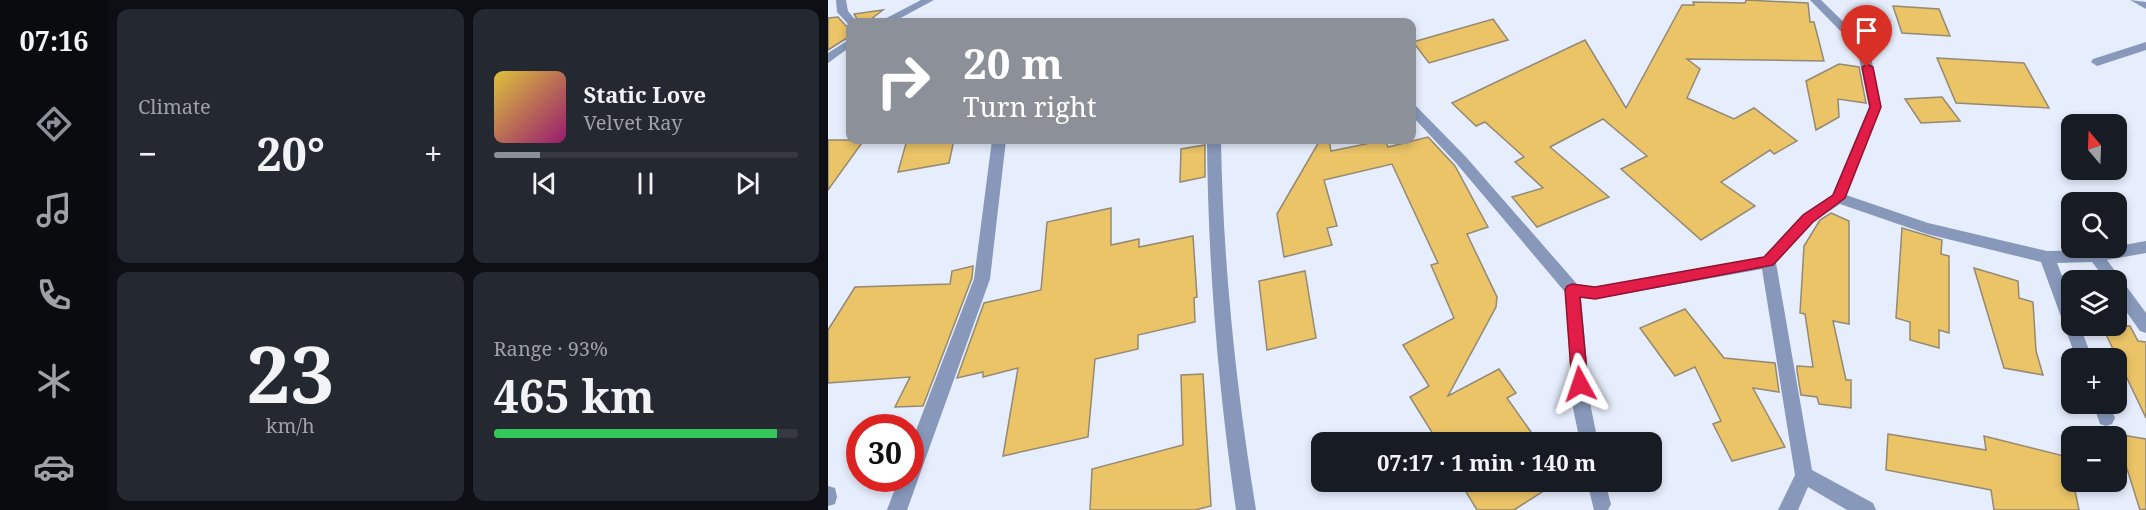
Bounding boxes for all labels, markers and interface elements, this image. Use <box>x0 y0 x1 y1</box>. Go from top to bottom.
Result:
pin <box>1841 5 1892 67</box>
icon: arrive <box>1850 14 1883 47</box>
text: 07:16 <box>19 22 89 59</box>
text: 20 m <box>963 34 1063 91</box>
icon: right <box>864 42 942 120</box>
text: Static Love <box>584 79 706 109</box>
text: Turn right <box>963 88 1096 125</box>
text: Climate <box>138 93 211 120</box>
icon: directions <box>33 103 75 145</box>
text: Velvet Ray <box>584 109 683 136</box>
north arrow <box>2061 114 2127 180</box>
map controls <box>2061 114 2127 492</box>
text: 20° <box>256 123 325 184</box>
text: − <box>138 131 157 176</box>
text: + <box>424 131 442 176</box>
icon: previous <box>528 167 561 200</box>
icon: pause <box>629 167 662 200</box>
icon: next <box>731 167 764 200</box>
icon: music <box>33 189 75 231</box>
button: search <box>2061 192 2127 258</box>
button: layers <box>2061 270 2127 336</box>
icon: phone <box>33 274 75 316</box>
text: 23 <box>246 320 334 426</box>
text: Range · 93% <box>494 335 608 362</box>
button: + <box>2061 348 2127 414</box>
position arrow <box>1548 352 1612 416</box>
icon: climate <box>33 360 75 402</box>
text: 465 km <box>494 365 655 426</box>
text: km/h <box>266 412 315 439</box>
speed limit sign: 30 <box>846 414 924 492</box>
button: − <box>2061 426 2127 492</box>
icon: car <box>33 446 75 488</box>
text: 07:17 · 1 min · 140 m <box>1377 447 1596 477</box>

